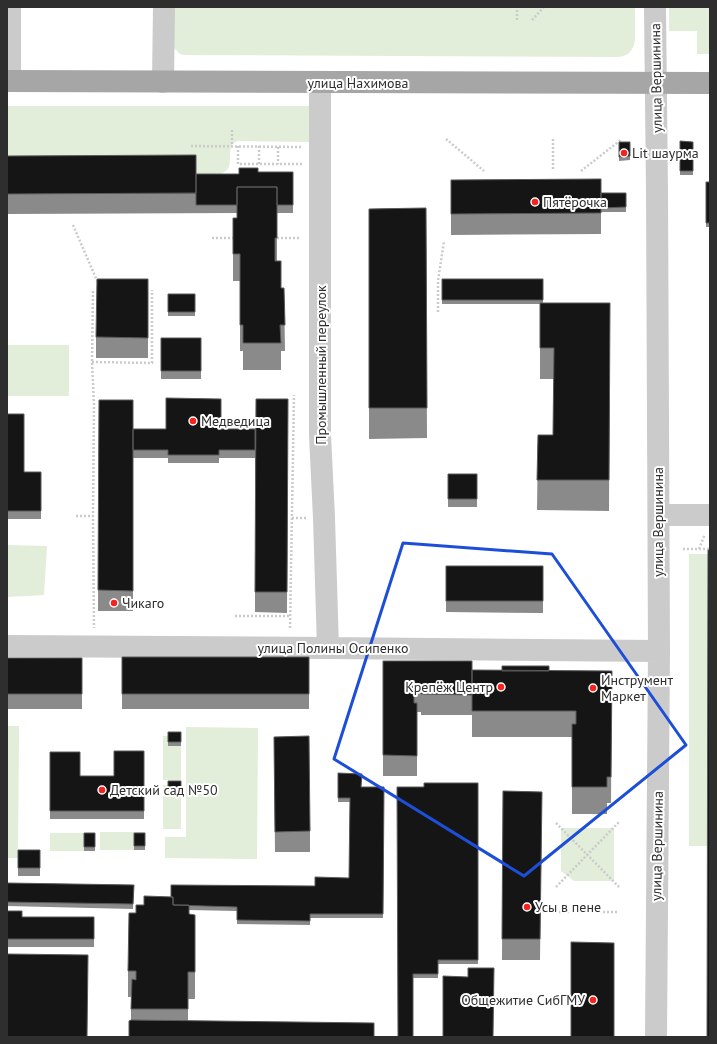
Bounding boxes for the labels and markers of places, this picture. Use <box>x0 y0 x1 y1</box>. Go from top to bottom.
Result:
place label: Lit шаурма <box>632 144 699 162</box>
marker: Lit шаурма <box>619 148 629 158</box>
place label: Пятёрочка <box>543 193 607 211</box>
marker: Пятёрочка <box>530 197 540 207</box>
place label: Медведица <box>201 412 270 430</box>
marker: Медведица <box>188 416 198 426</box>
place label: Чикаго <box>122 594 164 612</box>
marker: Чикаго <box>109 598 119 608</box>
place label: Инструмент Маркет <box>601 671 673 705</box>
place label: Крепёж Центр <box>405 678 493 696</box>
marker: Крепёж Центр <box>496 682 506 692</box>
marker: Инструмент Маркет <box>588 683 598 693</box>
place label: Детский сад №50 <box>110 781 218 799</box>
marker: Детский сад №50 <box>97 785 107 795</box>
place label: Усы в пене <box>535 898 601 916</box>
marker: Усы в пене <box>522 902 532 912</box>
place label: Общежитие СибГМУ <box>461 991 585 1009</box>
marker: Общежитие СибГМУ <box>588 995 598 1005</box>

